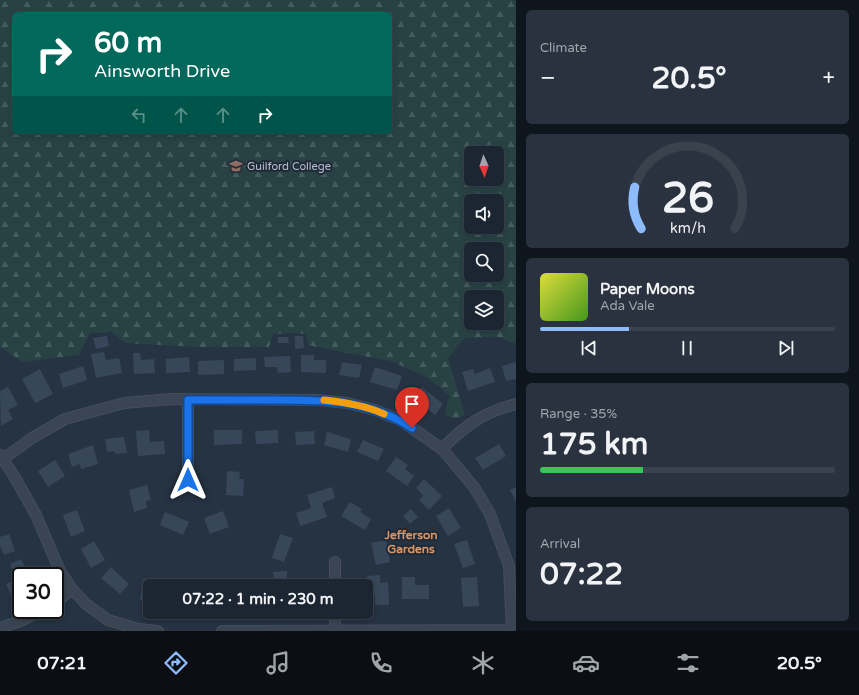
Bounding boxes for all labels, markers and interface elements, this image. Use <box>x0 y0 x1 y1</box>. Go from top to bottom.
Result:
text: 60 m <box>94 26 162 60</box>
icon: right <box>28 28 80 80</box>
text: Climate <box>540 40 587 56</box>
text: Ainsworth Drive <box>94 60 230 82</box>
text: 20.5° <box>652 60 727 97</box>
text: − <box>540 65 556 91</box>
text: + <box>823 65 835 91</box>
icon: left <box>128 104 150 126</box>
icon: ahead <box>170 104 192 126</box>
icon: ahead <box>212 104 234 126</box>
icon: right <box>254 104 276 126</box>
north arrow <box>464 146 504 186</box>
map controls <box>464 146 504 330</box>
school or university icon: Guilford College <box>228 158 244 174</box>
place label: Guilford College <box>247 160 331 173</box>
text: 26 <box>661 174 714 224</box>
button: sound <box>464 194 504 234</box>
text: km/h <box>670 220 705 237</box>
button: search <box>464 242 504 282</box>
text: Paper Moons <box>600 280 695 298</box>
button: layers <box>464 290 504 330</box>
text: Ada Vale <box>600 298 655 314</box>
icon: previous <box>578 337 600 359</box>
icon: pause <box>676 337 698 359</box>
icon: next <box>775 337 797 359</box>
pin <box>395 387 429 428</box>
icon: arrive <box>401 393 423 415</box>
text: Range · 35% <box>540 406 617 422</box>
text: 175 km <box>540 426 648 463</box>
position arrow <box>167 459 209 501</box>
district label: Jefferson Gardens <box>383 528 438 556</box>
text: Arrival <box>540 536 580 552</box>
text: 07:22 <box>540 556 623 593</box>
speed limit sign: 30 <box>12 567 64 619</box>
text: 07:22 · 1 min · 230 m <box>183 590 333 608</box>
icon: directions <box>162 649 190 677</box>
icon: music <box>264 649 292 677</box>
icon: phone <box>367 649 395 677</box>
icon: climate <box>469 649 497 677</box>
icon: car <box>572 649 600 677</box>
icon: filters <box>674 649 702 677</box>
text: 07:21 <box>37 652 87 674</box>
text: 20.5° <box>777 652 822 674</box>

